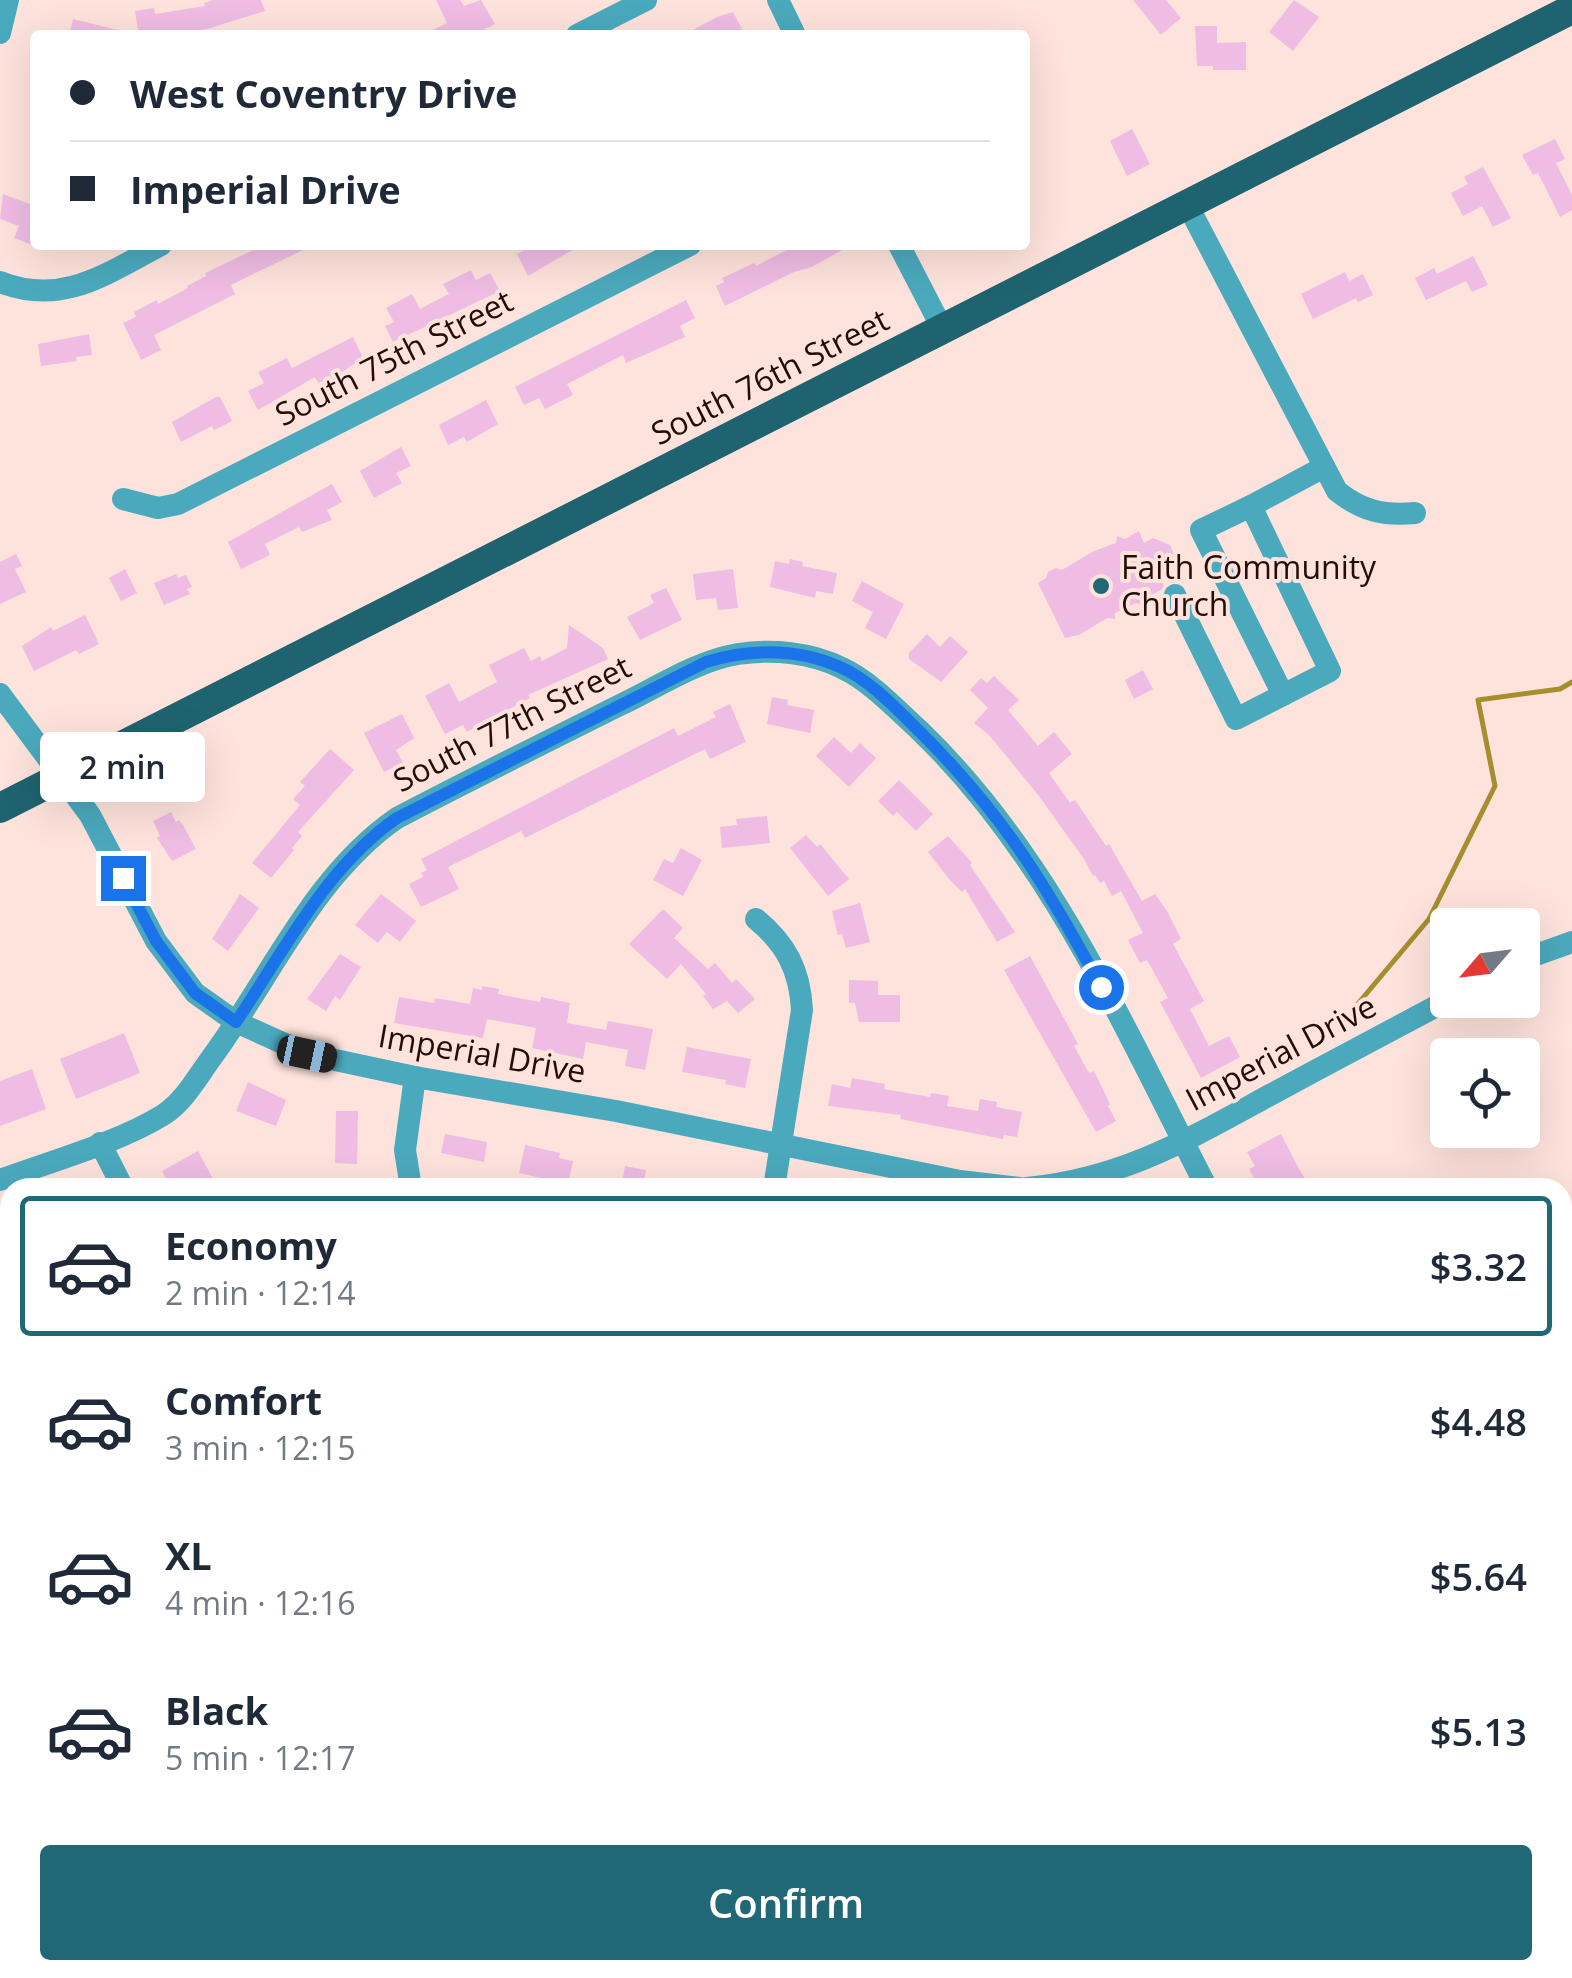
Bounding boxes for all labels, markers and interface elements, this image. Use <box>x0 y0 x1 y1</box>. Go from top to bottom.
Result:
text: West Coventry Drive <box>130 67 518 119</box>
text: Imperial Drive <box>130 163 401 215</box>
street label: South 75th Street <box>267 278 519 435</box>
street label: South 76th Street <box>643 297 895 454</box>
place label: Faith Community Church <box>1121 545 1377 625</box>
marker: Faith Community Church <box>1090 575 1112 597</box>
street label: South 77th Street <box>385 644 637 801</box>
callout: 2 min <box>41 733 206 803</box>
text: 2 min <box>79 745 166 788</box>
route end <box>101 856 146 901</box>
north arrow <box>1430 908 1540 1018</box>
map controls <box>1430 908 1540 1148</box>
route start <box>1079 965 1124 1010</box>
street label: Imperial Drive <box>1178 983 1383 1120</box>
street label: Imperial Drive <box>375 1013 589 1092</box>
car <box>275 1033 339 1075</box>
button: locate <box>1430 1038 1540 1148</box>
text: Economy <box>165 1219 337 1271</box>
icon: car <box>45 1221 135 1311</box>
text: $3.32 <box>1430 1240 1527 1292</box>
text: 2 min · 12:14 <box>165 1271 356 1314</box>
text: Comfort <box>165 1374 322 1426</box>
icon: car <box>45 1376 135 1466</box>
text: $4.48 <box>1430 1395 1527 1447</box>
text: 3 min · 12:15 <box>165 1426 356 1469</box>
text: XL <box>165 1529 212 1581</box>
icon: car <box>45 1531 135 1621</box>
text: $5.64 <box>1430 1550 1527 1602</box>
text: 4 min · 12:16 <box>165 1581 356 1624</box>
text: Black <box>165 1684 268 1736</box>
icon: car <box>45 1686 135 1776</box>
text: $5.13 <box>1430 1705 1527 1757</box>
text: 5 min · 12:17 <box>165 1736 356 1779</box>
button: Confirm <box>40 1845 1532 1960</box>

